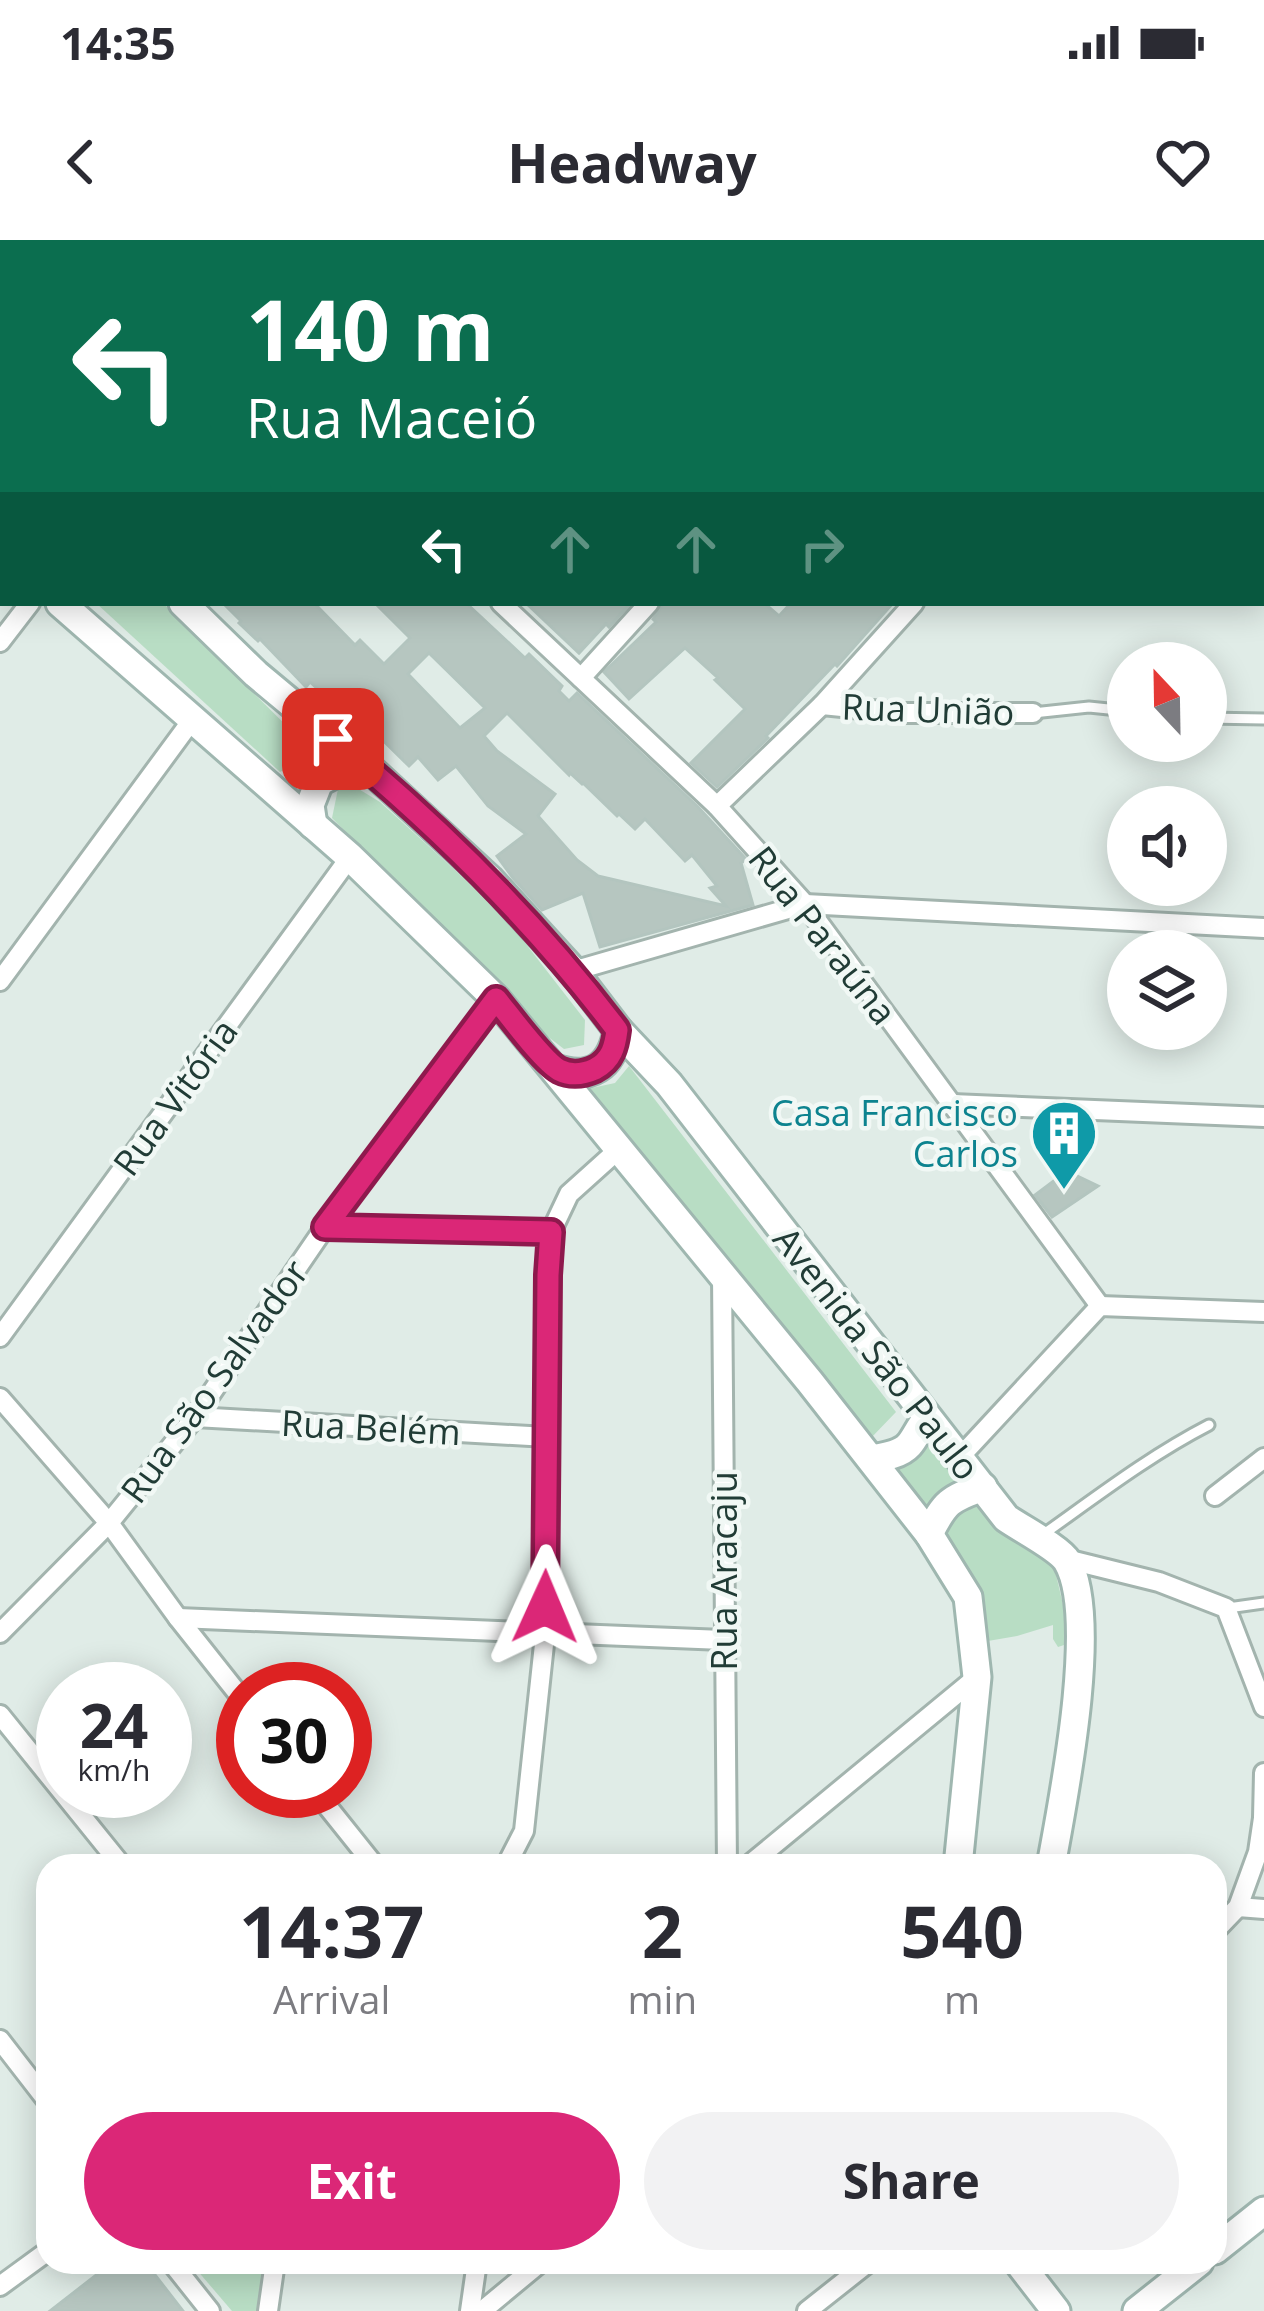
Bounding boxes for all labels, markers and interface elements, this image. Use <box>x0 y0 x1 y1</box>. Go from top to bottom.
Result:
text: 14:35 <box>60 12 176 73</box>
text: Headway <box>507 125 757 199</box>
icon: back <box>48 129 114 195</box>
icon: heart <box>1150 129 1216 195</box>
text: 140 m <box>246 271 494 386</box>
icon: left <box>48 288 204 444</box>
text: Rua Maceió <box>246 380 537 454</box>
icon: left <box>411 516 477 582</box>
icon: ahead <box>537 516 603 582</box>
icon: ahead <box>663 516 729 582</box>
icon: right <box>789 516 855 582</box>
north arrow <box>1107 642 1227 762</box>
map controls <box>1107 642 1227 1050</box>
street label: Rua União <box>841 682 1015 736</box>
pin <box>282 688 384 790</box>
icon: arrive <box>300 706 366 772</box>
button: sound <box>1107 786 1227 906</box>
street label: Rua Paraúna <box>738 836 908 1034</box>
button: layers <box>1107 930 1227 1050</box>
street label: Rua Vitória <box>102 1009 248 1185</box>
place label: Casa Francisco Carlos <box>771 1088 1018 1178</box>
building icon: Casa Francisco Carlos <box>1029 1098 1099 1192</box>
street label: Avenida São Paulo <box>763 1216 991 1490</box>
street label: Rua São Salvador <box>109 1249 319 1513</box>
street label: Rua Belém <box>280 1398 462 1456</box>
street label: Rua Aracaju <box>699 1471 748 1671</box>
position arrow <box>482 1544 608 1670</box>
speed limit sign: 30 <box>216 1662 372 1818</box>
text: 24 <box>80 1684 148 1766</box>
text: km/h <box>78 1749 150 1790</box>
text: 14:37 <box>239 1881 424 1979</box>
text: 2 <box>642 1881 683 1979</box>
text: 540 <box>900 1881 1024 1979</box>
text: Arrival <box>273 1972 390 2025</box>
text: min <box>627 1972 697 2025</box>
text: m <box>944 1972 980 2025</box>
button: Exit <box>84 2112 620 2250</box>
button: Share <box>644 2112 1179 2250</box>

